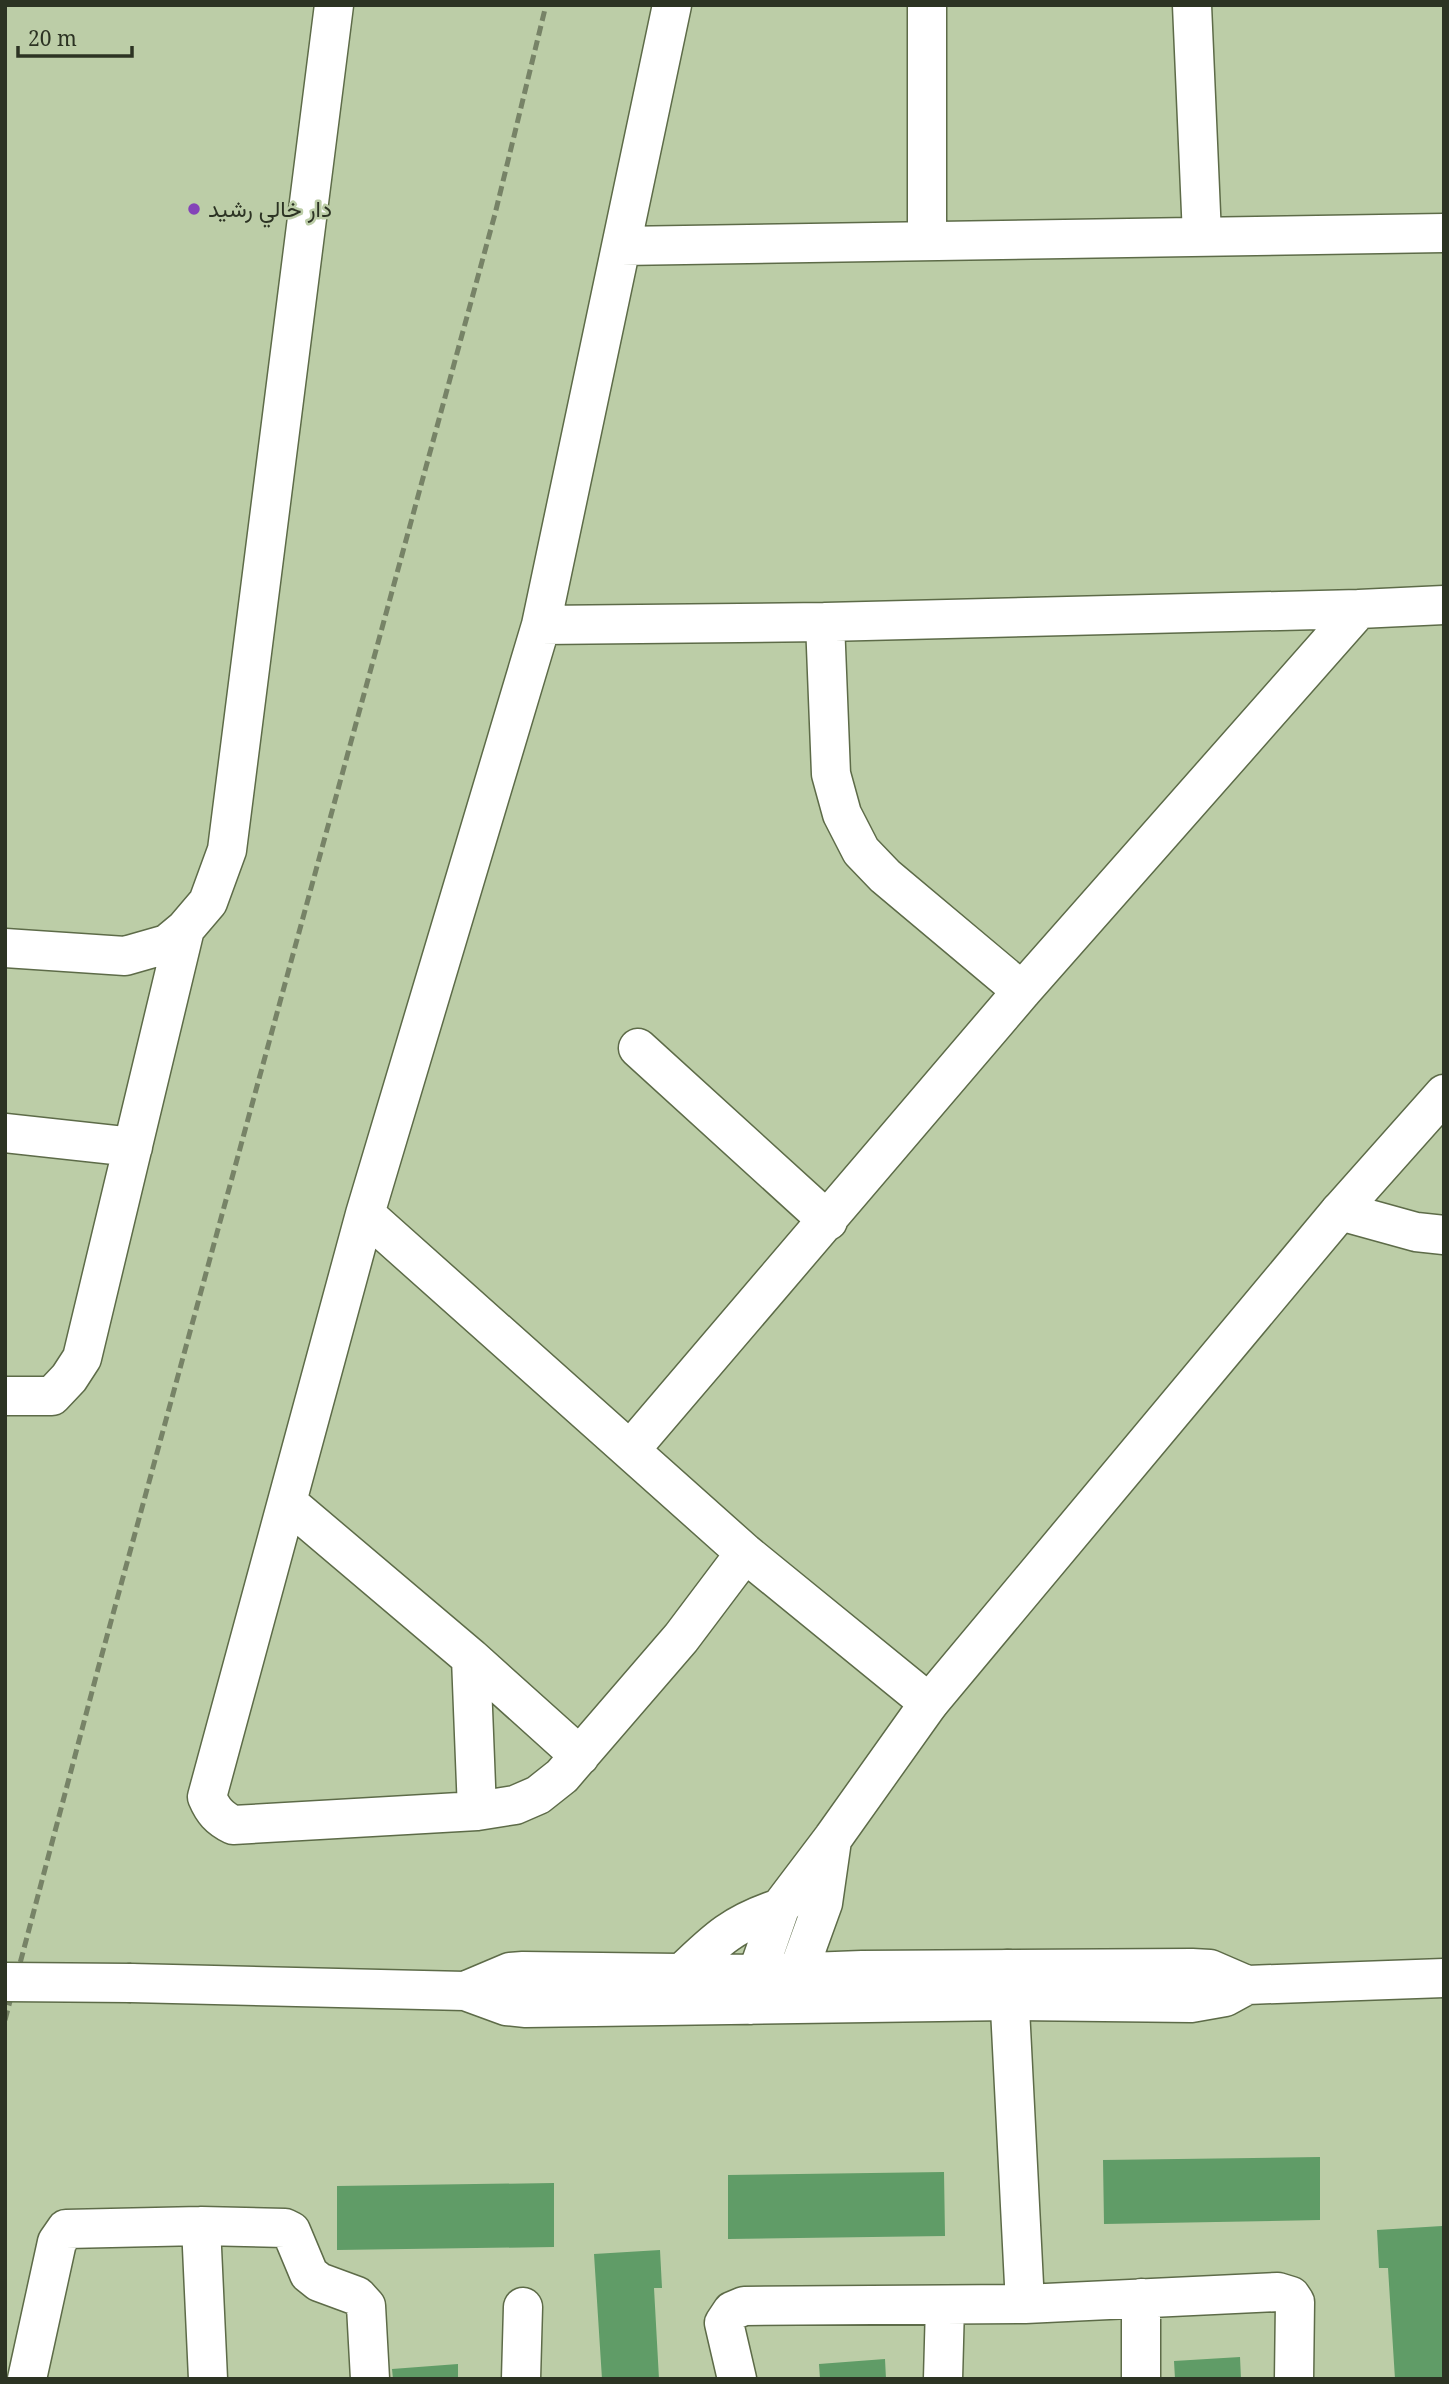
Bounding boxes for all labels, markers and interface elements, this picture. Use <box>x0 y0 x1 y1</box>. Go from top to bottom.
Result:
scale bar <box>18 14 131 58</box>
text: 20 m <box>28 24 77 52</box>
place label: دار خالي رشيد <box>208 192 332 228</box>
marker: دار خالي رشيد <box>186 201 202 217</box>

